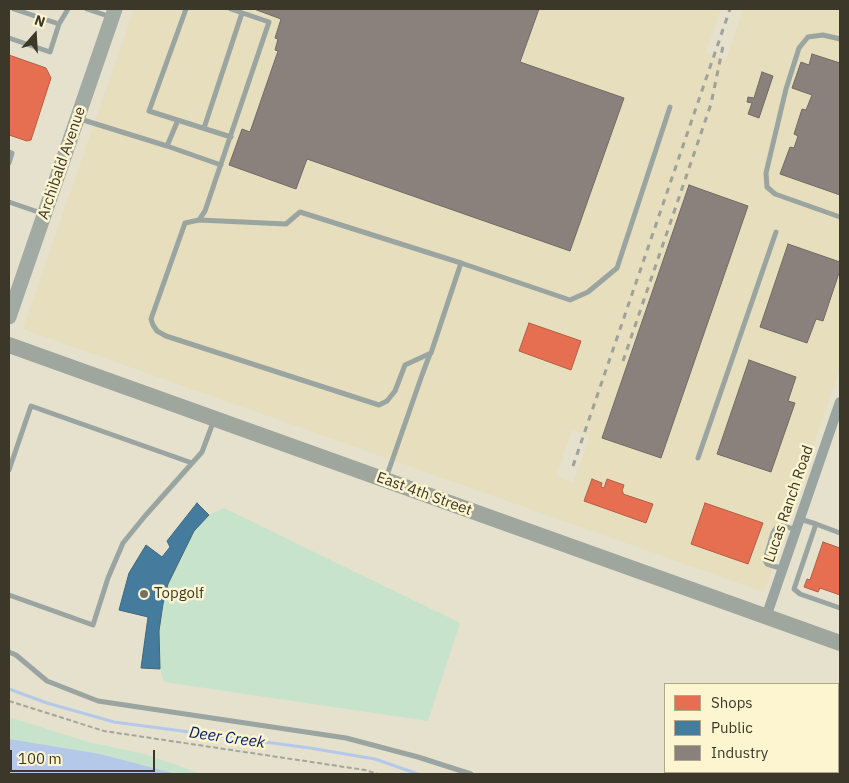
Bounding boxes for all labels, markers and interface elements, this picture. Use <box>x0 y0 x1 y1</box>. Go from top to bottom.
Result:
north arrow <box>10 10 60 60</box>
text: N <box>32 11 48 31</box>
street label: Archibald Avenue <box>34 104 90 222</box>
street label: Lucas Ranch Road <box>761 443 817 565</box>
street label: East 4th Street <box>374 468 474 520</box>
place label: Topgolf <box>154 585 204 603</box>
marker: Topgolf <box>138 588 150 600</box>
legend <box>664 683 839 773</box>
text: Shops <box>711 693 753 712</box>
text: Public <box>711 718 753 737</box>
water label: Deer Creek <box>188 723 266 753</box>
scale bar <box>12 740 158 772</box>
text: Industry <box>711 743 768 762</box>
text: 100 m <box>18 749 62 768</box>

